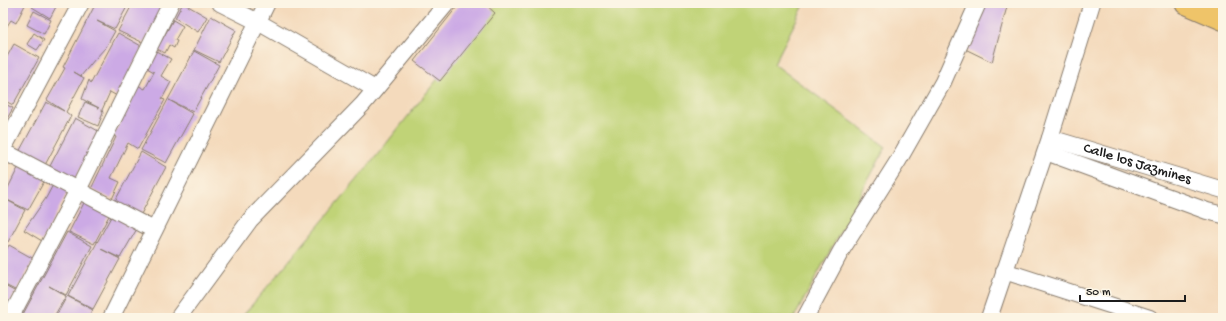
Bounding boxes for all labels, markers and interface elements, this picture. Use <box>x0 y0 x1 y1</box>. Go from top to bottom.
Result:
street label: Calle los Jazmines <box>1081 139 1194 189</box>
scale bar <box>1080 277 1185 303</box>
text: 50 m <box>1086 286 1111 300</box>

